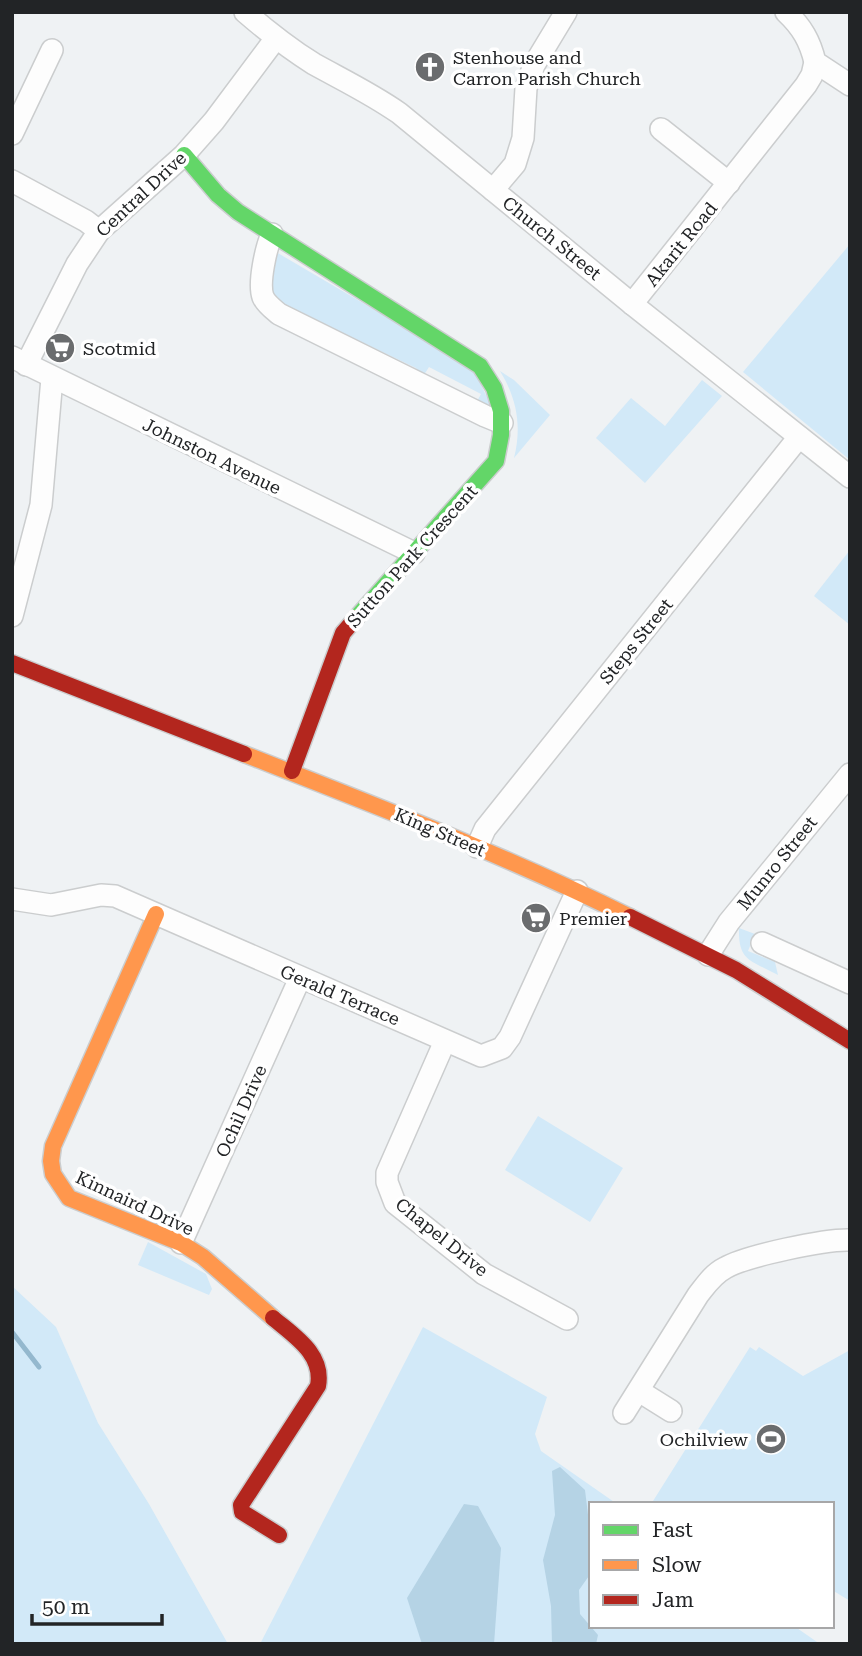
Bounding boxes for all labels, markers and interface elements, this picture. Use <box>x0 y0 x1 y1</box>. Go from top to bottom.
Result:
place label: Stenhouse and Carron Parish Church <box>453 47 641 89</box>
church icon: Stenhouse and Carron Parish Church <box>413 50 447 84</box>
street label: Central Drive <box>92 147 190 241</box>
street label: Church Street <box>499 192 606 284</box>
street label: Akarit Road <box>641 197 722 290</box>
supermarket icon: Scotmid <box>43 331 77 365</box>
place label: Scotmid <box>83 338 156 359</box>
street label: Johnston Avenue <box>140 413 285 499</box>
street label: Sutton Park Crescent <box>343 480 482 631</box>
street label: Steps Street <box>595 594 677 688</box>
street label: King Street <box>391 803 489 861</box>
street label: Munro Street <box>733 812 821 914</box>
supermarket icon: Premier <box>519 901 553 935</box>
place label: Premier <box>559 908 627 929</box>
street label: Gerald Terrace <box>277 960 403 1030</box>
street label: Ochil Drive <box>211 1061 271 1160</box>
street label: Kinnaird Drive <box>73 1166 197 1240</box>
street label: Chapel Drive <box>392 1193 493 1281</box>
sports icon: Ochilview <box>754 1422 788 1456</box>
place label: Ochilview <box>660 1429 748 1450</box>
legend <box>589 1502 834 1628</box>
text: Fast <box>652 1518 693 1542</box>
text: Slow <box>652 1553 702 1577</box>
scale bar <box>32 1582 161 1626</box>
text: Jam <box>652 1588 694 1612</box>
text: 50 m <box>42 1595 90 1619</box>

